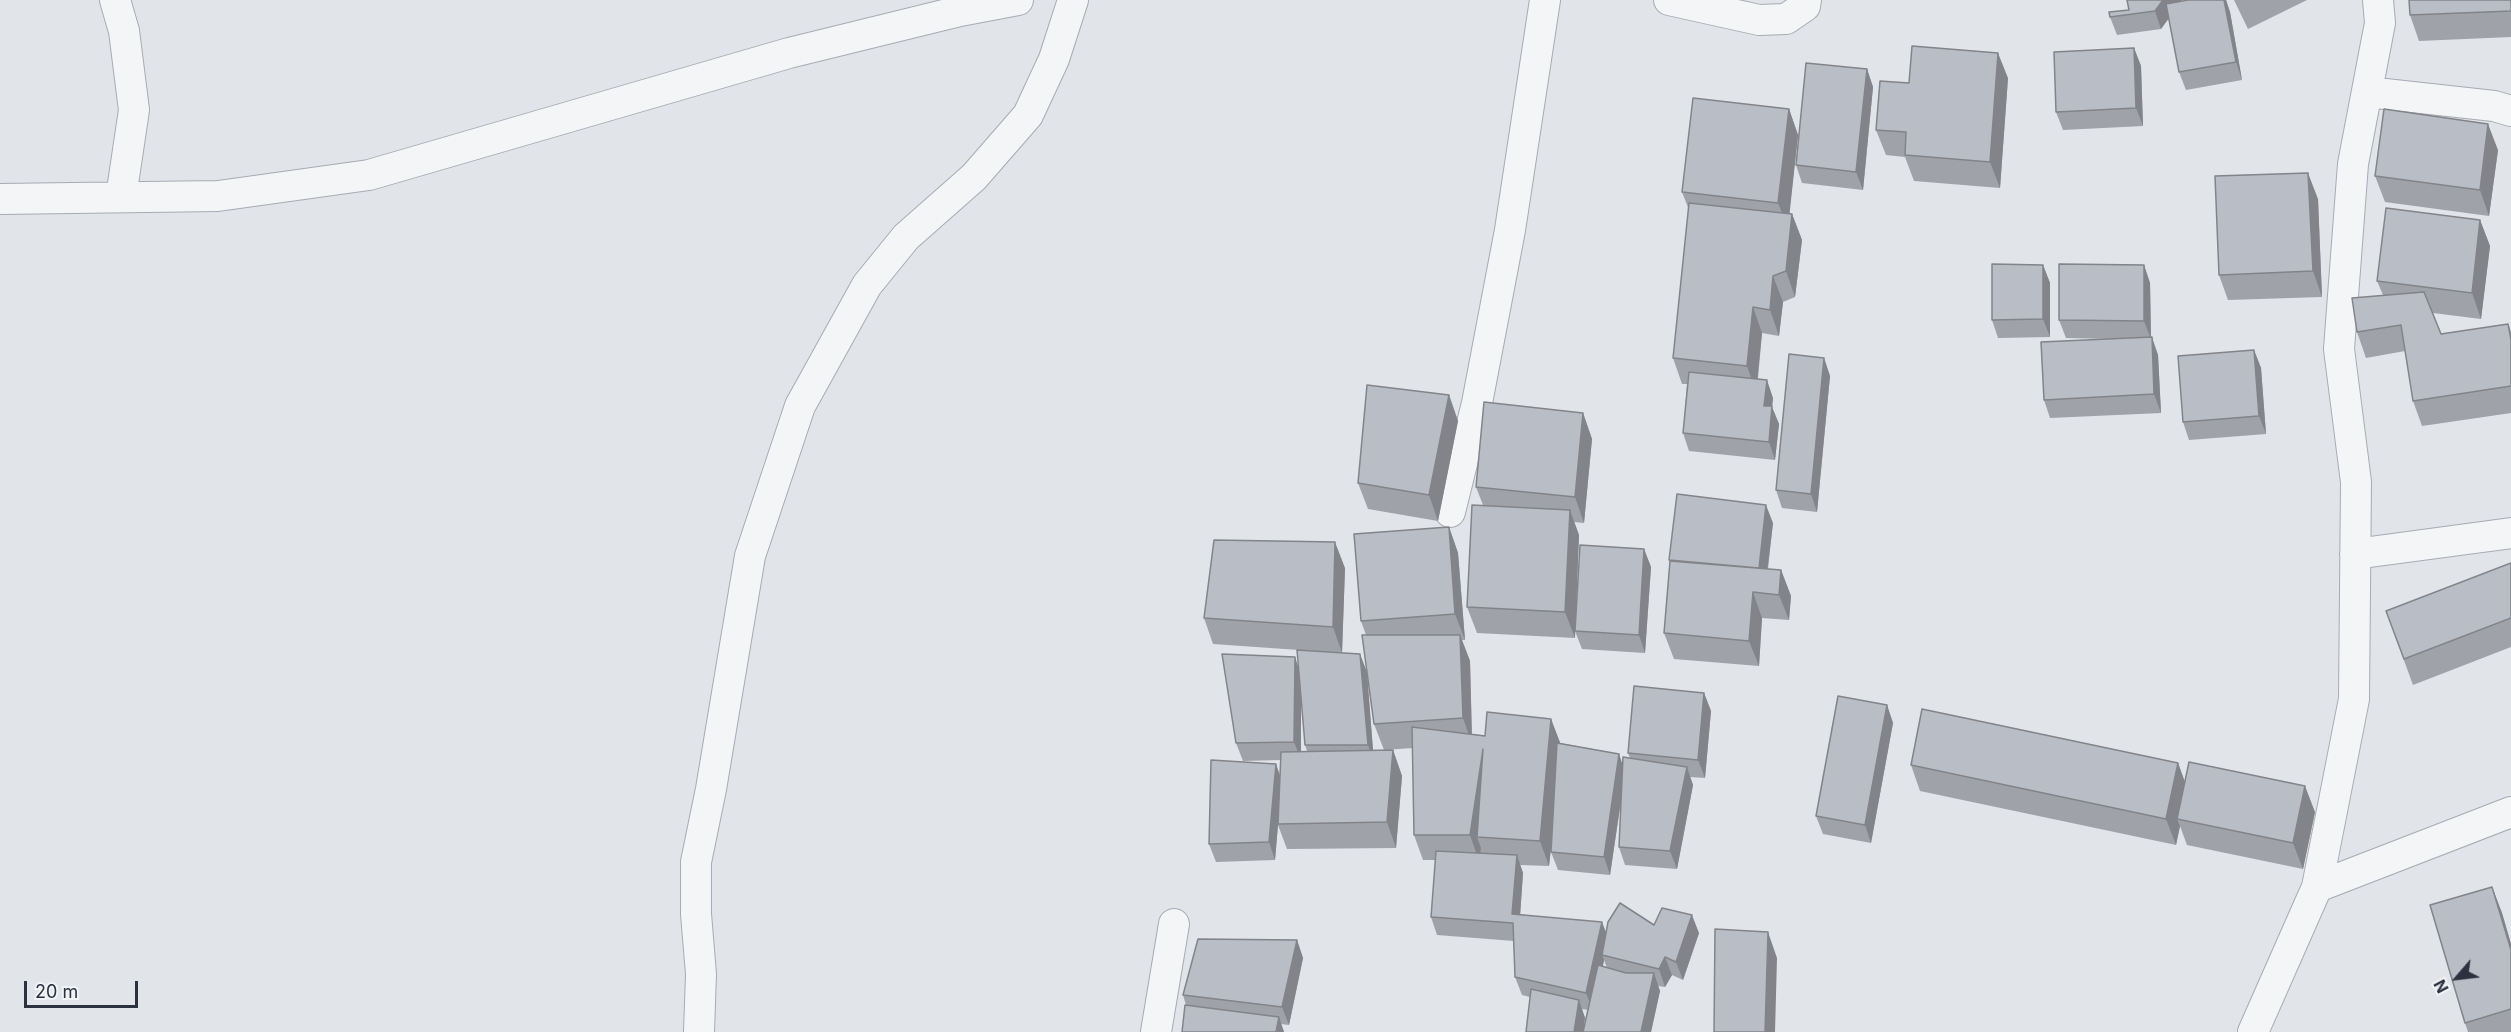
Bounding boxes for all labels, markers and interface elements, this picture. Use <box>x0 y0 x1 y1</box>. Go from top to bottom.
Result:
north arrow <box>2427 948 2487 1008</box>
scale bar <box>27 969 141 1007</box>
text: N <box>2429 976 2453 997</box>
text: 20 m <box>35 981 78 1002</box>

